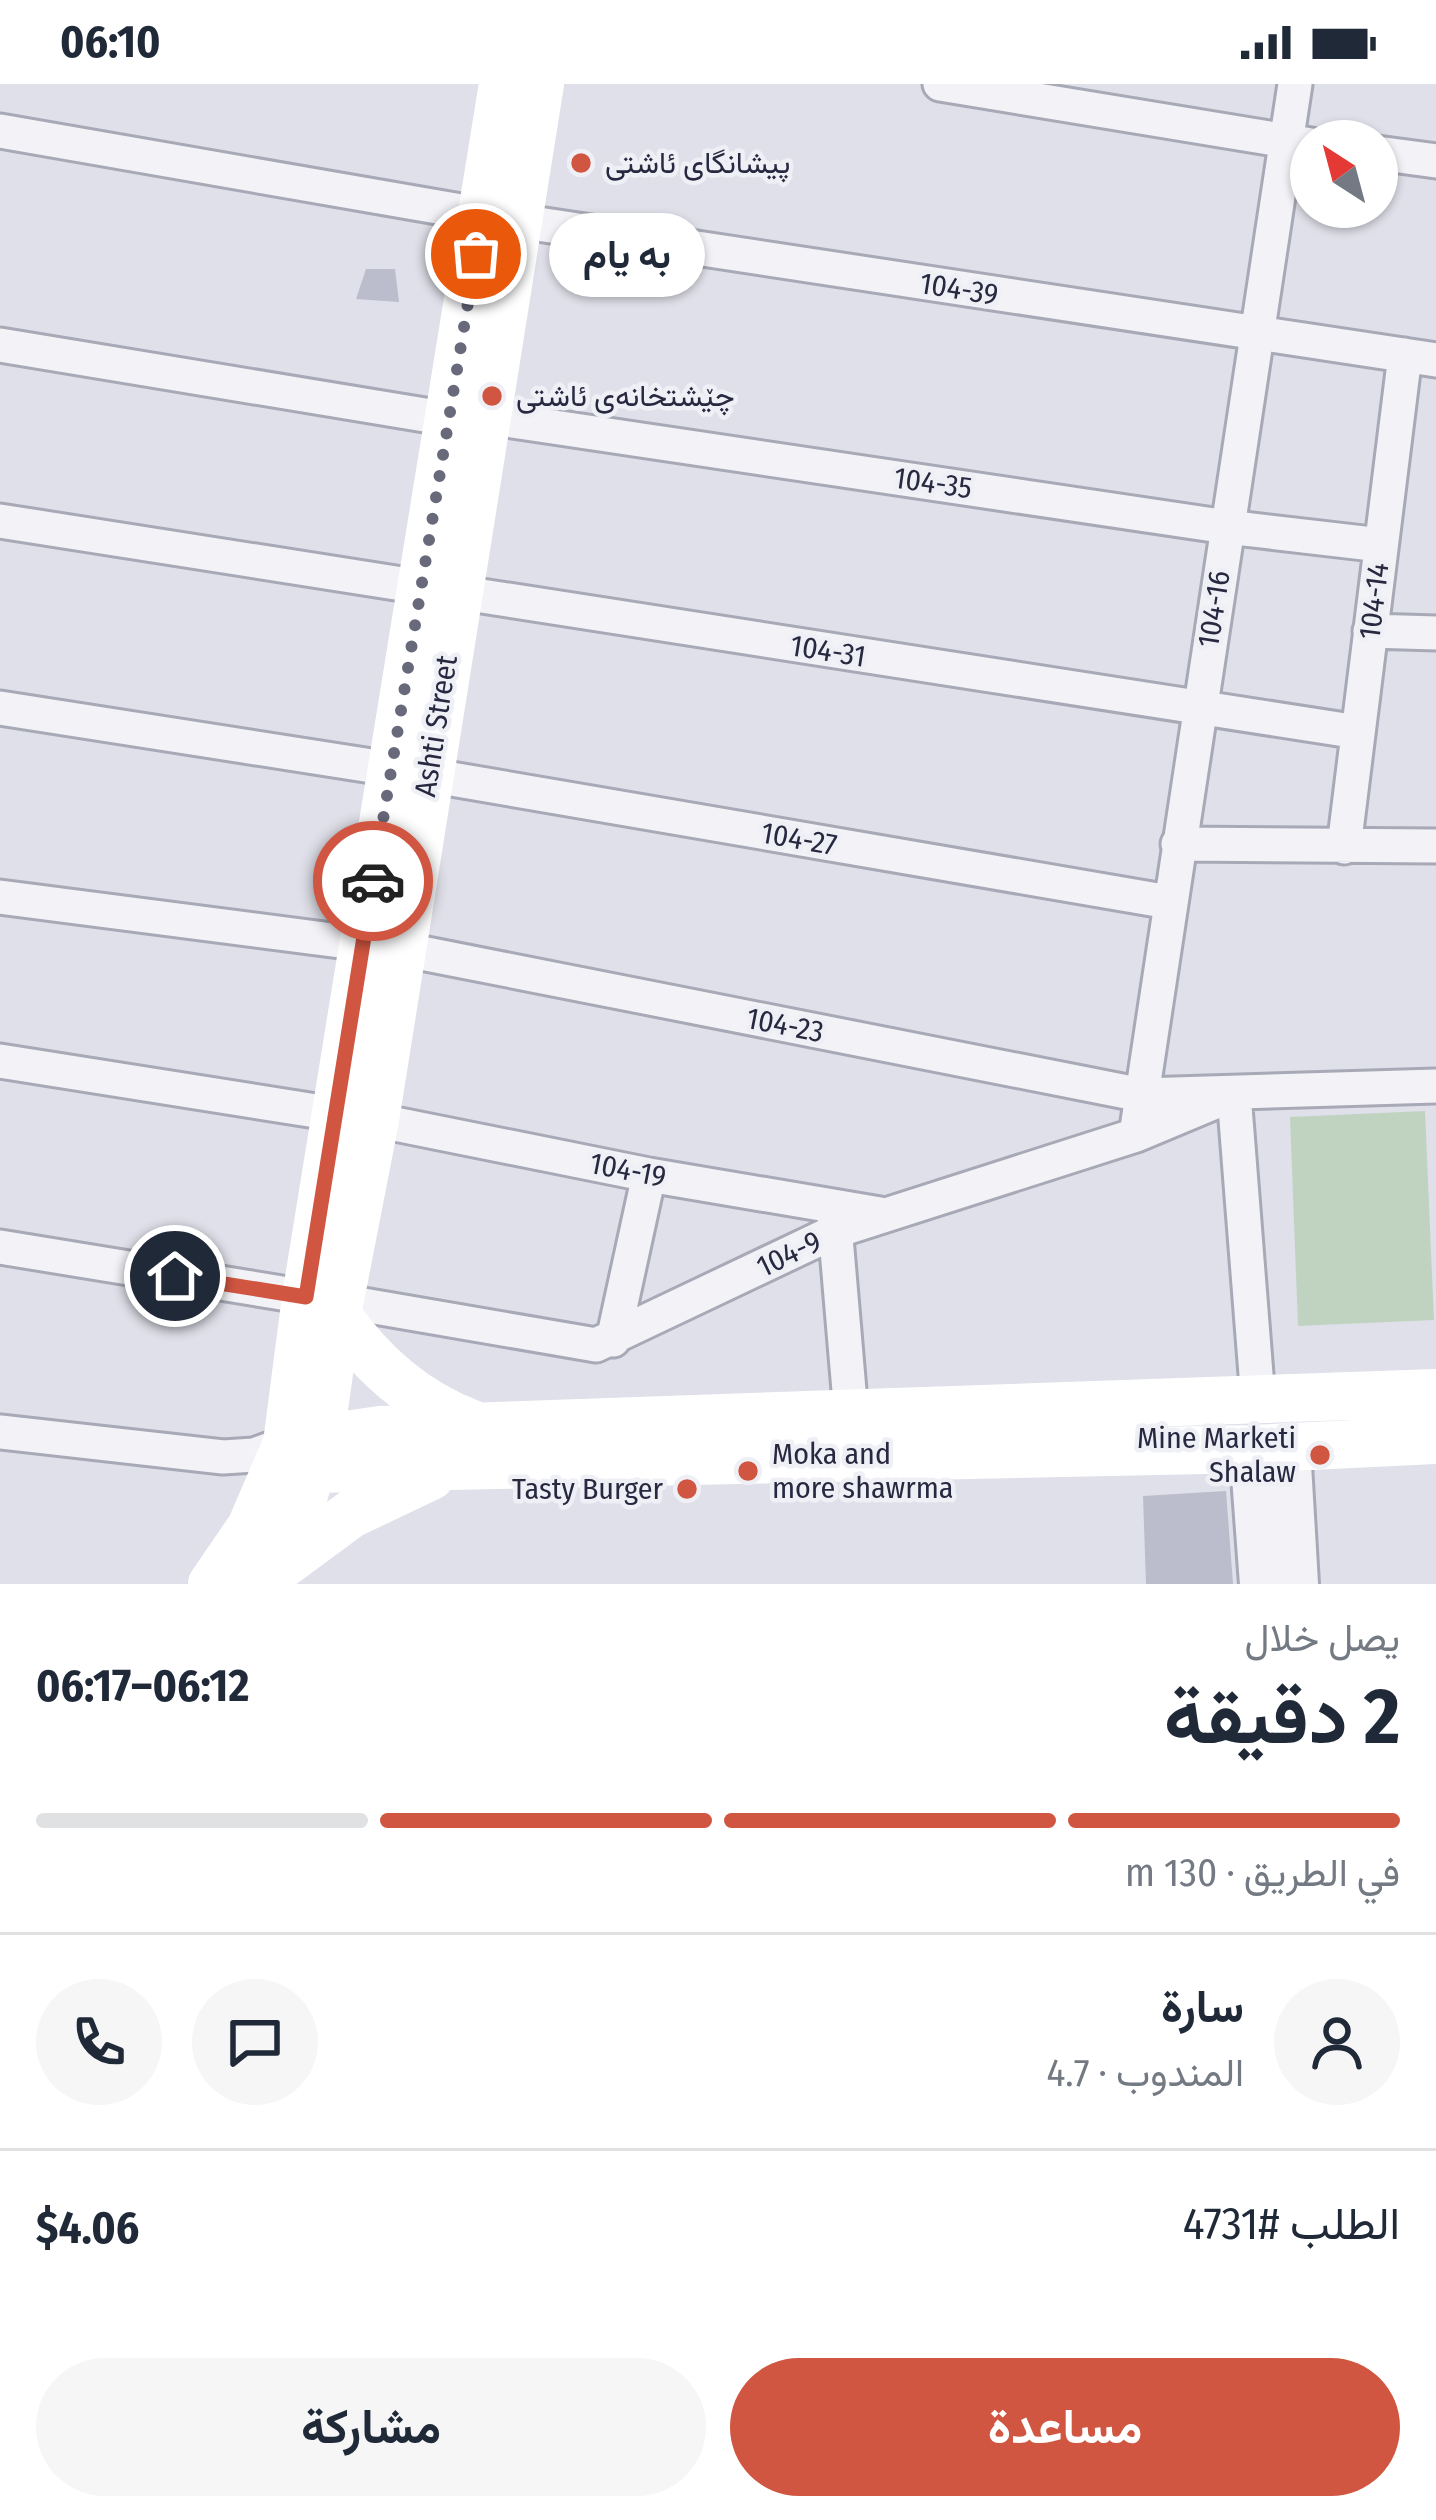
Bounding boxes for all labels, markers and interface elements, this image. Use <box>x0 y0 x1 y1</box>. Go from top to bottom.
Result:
text: 06:10 <box>60 15 161 69</box>
north arrow <box>1290 120 1398 228</box>
map controls <box>1290 120 1398 228</box>
place label: پیشانگای ئاشتی <box>605 145 790 183</box>
marker: پیشانگای ئاشتی <box>568 150 594 176</box>
pin <box>425 203 527 305</box>
callout: به يام <box>548 212 704 296</box>
icon: bag <box>443 221 509 287</box>
text: به يام <box>583 232 671 278</box>
street label: 104-39 <box>917 265 1001 313</box>
place label: چێشتخانەی ئاشتی <box>516 378 735 416</box>
marker: چێشتخانەی ئاشتی <box>479 383 505 409</box>
street label: 104-35 <box>892 460 974 506</box>
street label: 104-14 <box>1351 561 1397 641</box>
street label: 104-16 <box>1190 568 1238 650</box>
street label: 104-31 <box>788 627 868 675</box>
street label: Ashti Street <box>407 653 465 799</box>
street label: 104-27 <box>758 815 840 863</box>
courier <box>313 821 433 941</box>
icon: car <box>340 848 406 914</box>
street label: 104-23 <box>743 1000 827 1050</box>
street label: 104-19 <box>587 1145 669 1195</box>
street label: 104-9 <box>751 1223 827 1285</box>
pin <box>124 1225 226 1327</box>
icon: home <box>142 1243 208 1309</box>
place label: Mine Marketi Shalaw <box>1137 1420 1296 1490</box>
place label: Moka and more shawrma <box>772 1436 953 1506</box>
marker: Mine Marketi Shalaw <box>1307 1442 1333 1468</box>
marker: Moka and more shawrma <box>735 1458 761 1484</box>
place label: Tasty Burger <box>512 1471 664 1507</box>
marker: Tasty Burger <box>674 1476 700 1502</box>
text: يصل خلال <box>1244 1615 1400 1661</box>
text: 06:12–06:17 <box>36 1659 249 1713</box>
text: 2 دقيقة <box>1164 1670 1400 1764</box>
text: في الطريق · 130 m <box>1125 1850 1400 1896</box>
button: phone <box>36 1979 162 2105</box>
button: chat <box>192 1979 318 2105</box>
button: person <box>1274 1979 1400 2105</box>
text: سارة <box>1161 1980 1244 2034</box>
text: المندوب · 4.7 <box>1046 2050 1244 2096</box>
text: الطلب #4731 <box>1183 2197 1400 2251</box>
text: $4.06 <box>36 2201 139 2255</box>
button: مشاركة <box>36 2358 706 2496</box>
button: مساعدة <box>730 2358 1400 2496</box>

